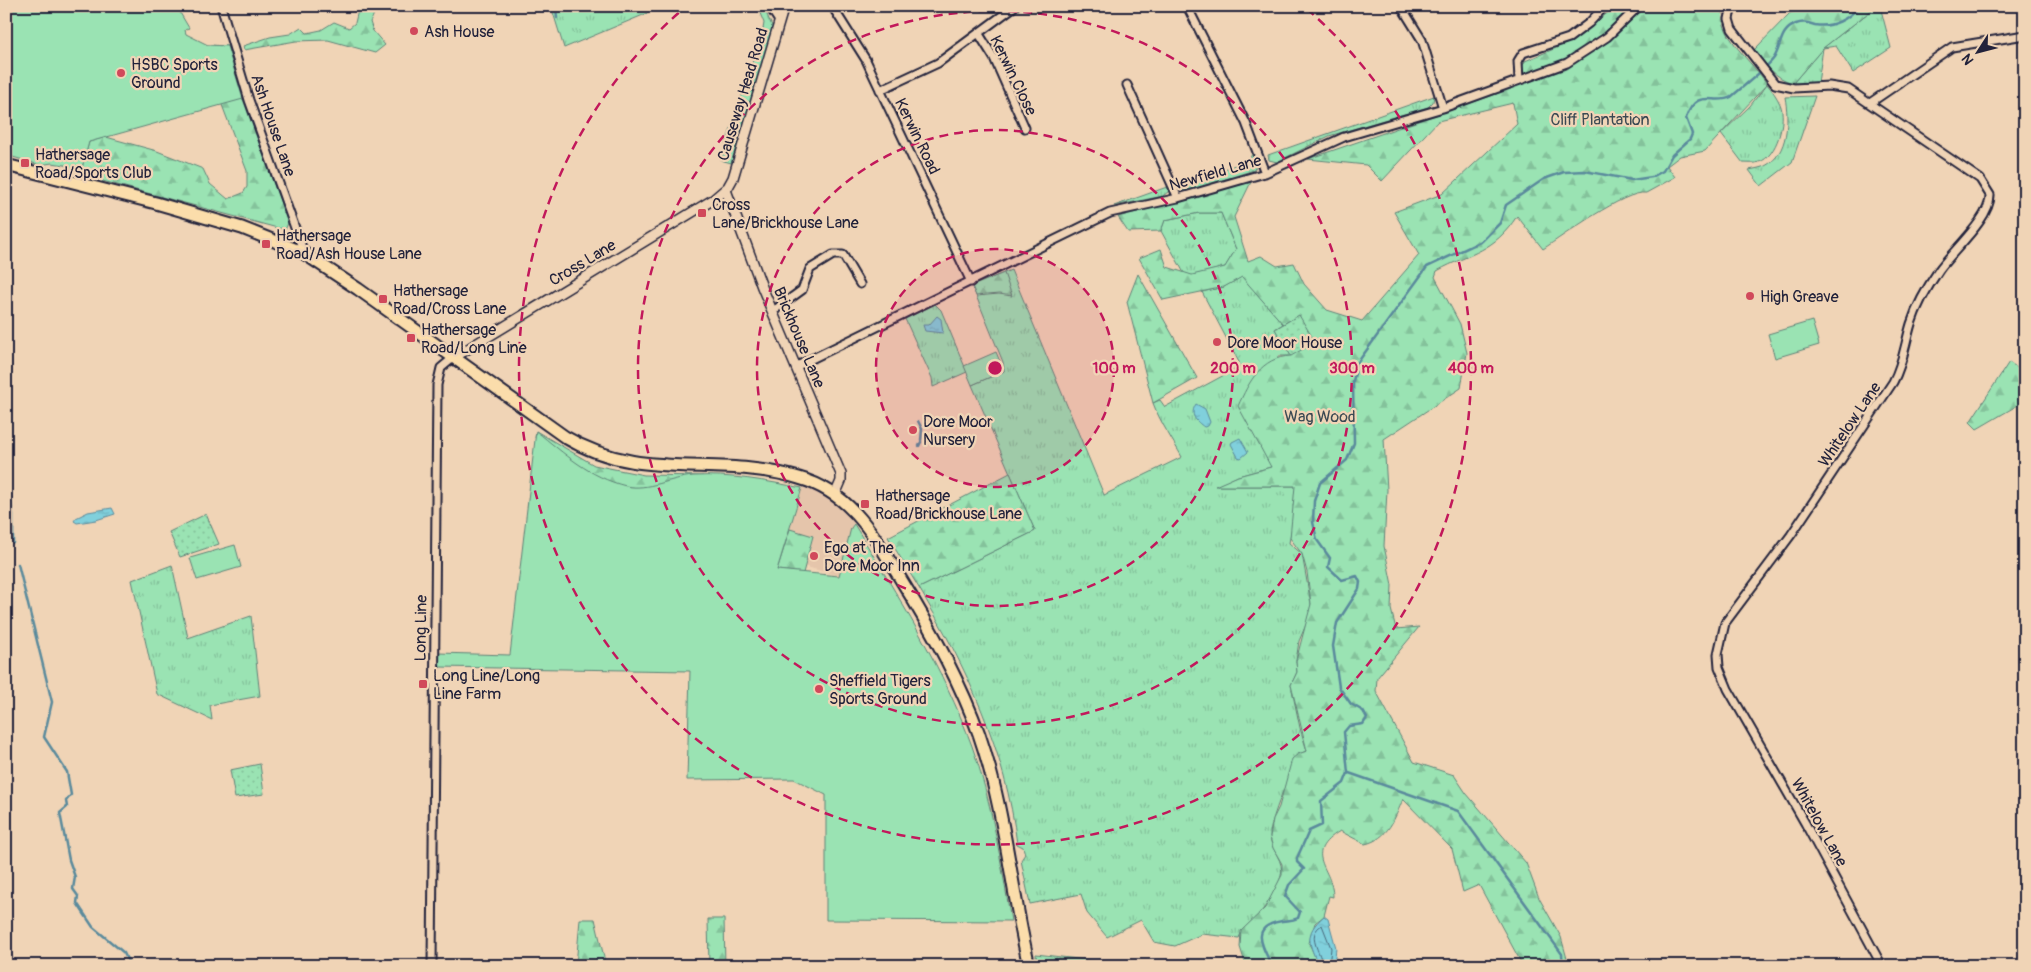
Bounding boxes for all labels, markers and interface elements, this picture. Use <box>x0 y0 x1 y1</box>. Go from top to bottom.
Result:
place label: Ash House <box>424 22 494 42</box>
marker: Ash House <box>408 25 420 37</box>
street label: Causeway Head Road <box>713 25 773 163</box>
north arrow <box>1954 28 2004 78</box>
street label: Kerwin Close <box>985 32 1041 119</box>
text: N <box>1958 51 1978 68</box>
place label: HSBC Sports Ground <box>131 55 218 93</box>
marker: HSBC Sports Ground <box>115 67 127 79</box>
street label: Ash House Lane <box>246 72 300 179</box>
street label: Kerwin Road <box>890 95 944 178</box>
park label: Cliff Plantation <box>1550 110 1650 130</box>
place label: Hathersage Road/Sports Club <box>35 145 152 183</box>
street label: Newfield Lane <box>1167 150 1264 196</box>
marker: Hathersage Road/Sports Club <box>19 157 31 169</box>
place label: Cross Lane/Brickhouse Lane <box>712 195 859 233</box>
marker: Cross Lane/Brickhouse Lane <box>696 207 708 219</box>
place label: Hathersage Road/Ash House Lane <box>276 226 422 264</box>
street label: Cross Lane <box>545 235 620 291</box>
marker: Hathersage Road/Ash House Lane <box>260 238 272 250</box>
place label: Hathersage Road/Cross Lane <box>393 281 507 319</box>
street label: Brickhouse Lane <box>769 284 829 391</box>
place label: High Greave <box>1760 287 1839 307</box>
marker: High Greave <box>1744 290 1756 302</box>
marker: Hathersage Road/Cross Lane <box>377 293 389 305</box>
place label: Hathersage Road/Long Line <box>421 320 527 358</box>
marker: Hathersage Road/Long Line <box>405 332 417 344</box>
place label: Dore Moor House <box>1227 333 1342 353</box>
marker: Dore Moor House <box>1211 336 1223 348</box>
centre of rings <box>986 359 1004 377</box>
text: 100 m <box>1093 359 1135 378</box>
text: 200 m <box>1210 359 1256 378</box>
text: 300 m <box>1329 359 1375 378</box>
text: 400 m <box>1448 359 1494 378</box>
street label: Whitelow Lane <box>1814 378 1886 471</box>
park label: Wag Wood <box>1284 407 1356 427</box>
place label: Dore Moor Nursery <box>923 412 993 450</box>
marker: Dore Moor Nursery <box>907 424 919 436</box>
place label: Hathersage Road/Brickhouse Lane <box>875 486 1022 524</box>
marker: Hathersage Road/Brickhouse Lane <box>859 498 871 510</box>
place label: Ego at The Dore Moor Inn <box>824 538 920 576</box>
marker: Ego at The Dore Moor Inn <box>808 550 820 562</box>
street label: Long Line <box>410 594 432 662</box>
place label: Long Line/Long Line Farm <box>433 666 540 704</box>
place label: Sheffield Tigers Sports Ground <box>829 671 931 709</box>
marker: Long Line/Long Line Farm <box>417 678 429 690</box>
marker: Sheffield Tigers Sports Ground <box>813 683 825 695</box>
street label: Whitelow Lane <box>1787 775 1852 870</box>

